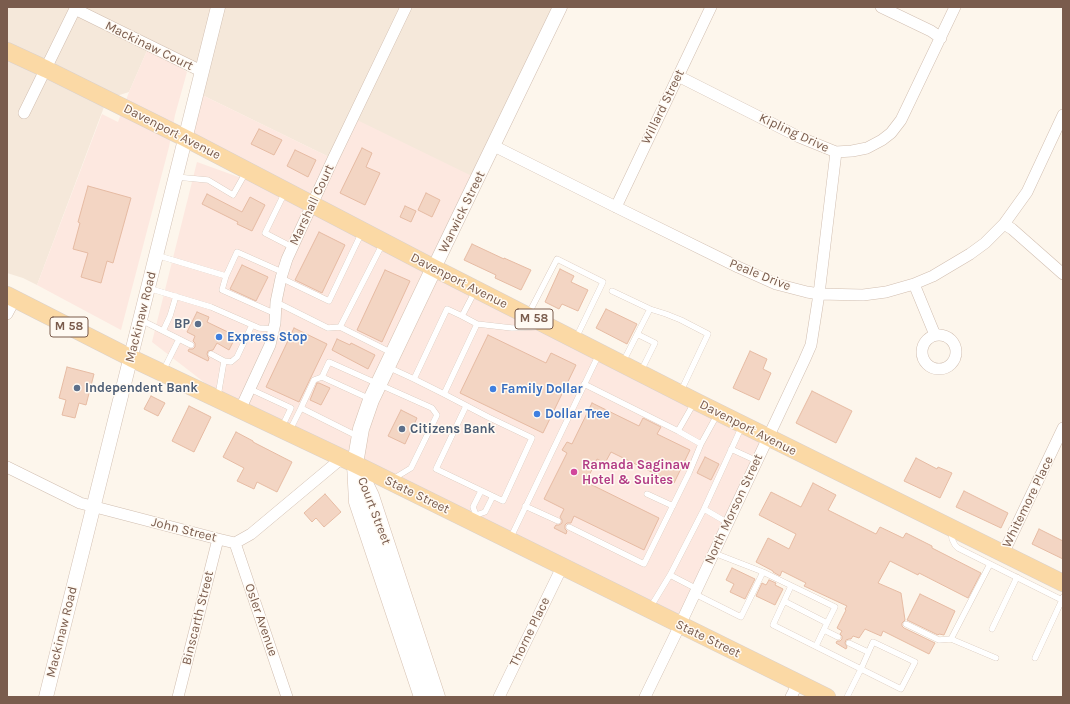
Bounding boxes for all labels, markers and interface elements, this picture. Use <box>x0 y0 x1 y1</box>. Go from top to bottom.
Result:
street label: Mackinaw Court <box>102 18 196 74</box>
street label: Willard Street <box>638 67 688 147</box>
street label: Davenport Avenue <box>121 101 223 163</box>
street label: Kipling Drive <box>756 110 832 156</box>
street label: Marshall Court <box>286 162 338 248</box>
street label: Warwick Street <box>435 169 489 255</box>
street label: Davenport Avenue <box>408 250 510 312</box>
street label: Peale Drive <box>727 256 793 294</box>
street label: Mackinaw Road <box>122 270 160 364</box>
road number: M 58 <box>515 309 553 329</box>
place label: BP <box>174 316 190 332</box>
road number: M 58 <box>50 317 88 337</box>
marker: BP <box>193 319 203 329</box>
place label: Express Stop <box>227 329 307 345</box>
marker: Express Stop <box>214 332 224 342</box>
place label: Independent Bank <box>85 380 198 396</box>
place label: Family Dollar <box>501 381 583 397</box>
marker: Independent Bank <box>72 383 82 393</box>
marker: Family Dollar <box>488 384 498 394</box>
street label: Davenport Avenue <box>697 397 799 459</box>
place label: Dollar Tree <box>545 406 610 422</box>
marker: Dollar Tree <box>532 409 542 419</box>
place label: Citizens Bank <box>410 421 495 437</box>
marker: Citizens Bank <box>397 424 407 434</box>
street label: North Morson Street <box>702 451 766 567</box>
street label: Whitemore Place <box>999 454 1057 550</box>
place label: Ramada Saginaw Hotel & Suites <box>582 457 690 488</box>
marker: Ramada Saginaw Hotel & Suites <box>569 467 579 477</box>
street label: State Street <box>382 473 452 517</box>
street label: Court Street <box>354 475 394 547</box>
street label: John Street <box>150 514 218 546</box>
street label: Binscarth Street <box>179 569 217 667</box>
street label: Osler Avenue <box>241 581 281 659</box>
street label: Mackinaw Road <box>43 585 81 679</box>
street label: Thorne Place <box>507 595 553 669</box>
street label: State Street <box>673 617 743 661</box>

